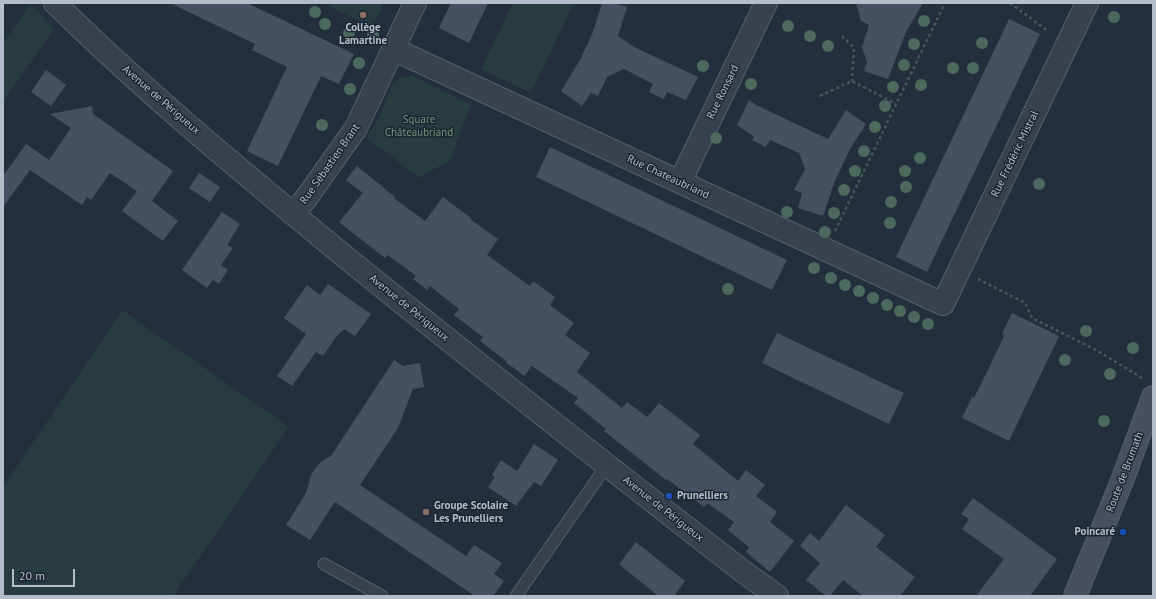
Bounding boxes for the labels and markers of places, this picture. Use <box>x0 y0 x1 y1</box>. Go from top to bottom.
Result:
marker: Collège Lamartine <box>358 10 368 20</box>
place label: Collège Lamartine <box>339 21 387 47</box>
place label: Prunelliers <box>677 489 728 503</box>
marker: Prunelliers <box>664 491 674 501</box>
place label: Groupe Scolaire Les Prunelliers <box>434 499 508 525</box>
marker: Groupe Scolaire Les Prunelliers <box>421 507 431 517</box>
place label: Poincaré <box>1075 525 1115 539</box>
marker: Poincaré <box>1118 527 1128 537</box>

